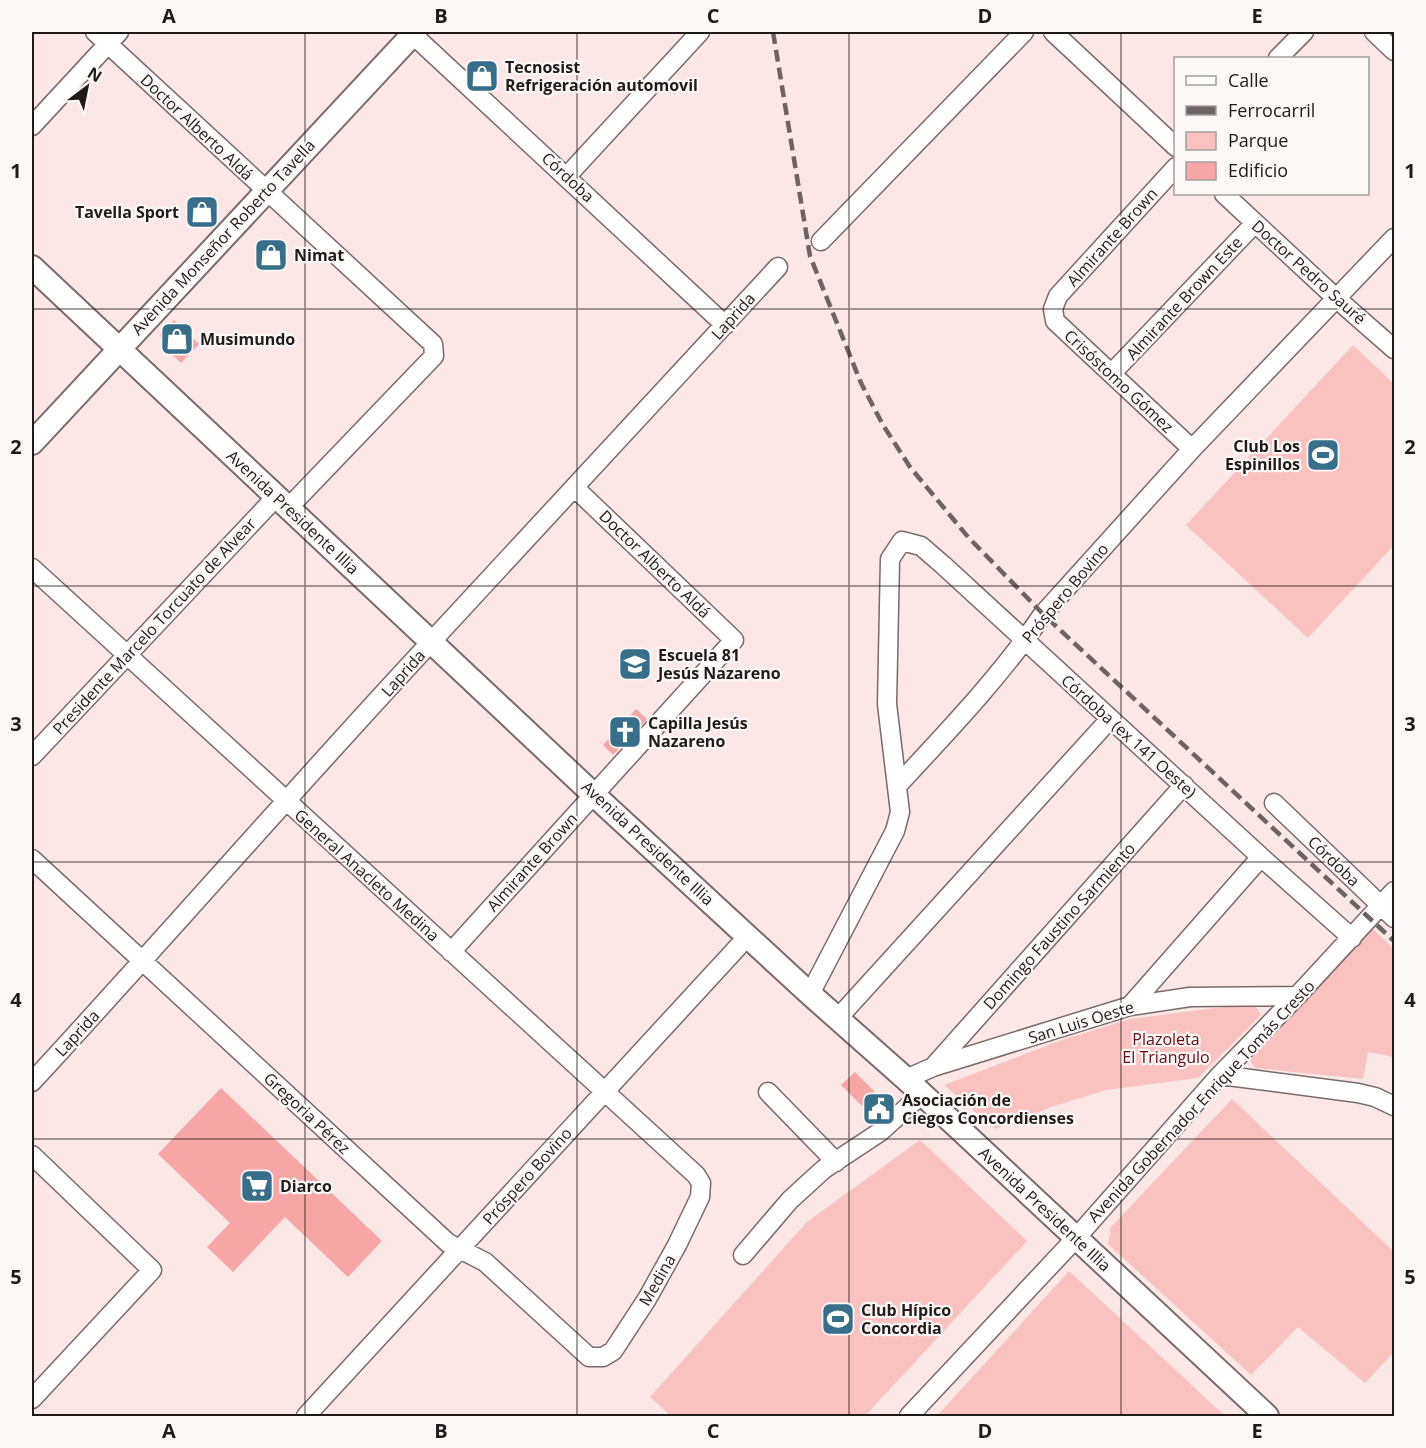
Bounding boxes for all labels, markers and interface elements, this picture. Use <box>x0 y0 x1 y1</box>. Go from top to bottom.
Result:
text: A <box>162 2 176 29</box>
text: B <box>434 2 448 29</box>
text: C <box>707 2 720 29</box>
text: D <box>978 2 992 29</box>
text: E <box>1251 2 1263 29</box>
place label: Tecnosist Refrigeración automovil <box>505 56 698 96</box>
north arrow <box>57 57 117 117</box>
legend <box>1174 57 1369 195</box>
shop icon: Tecnosist Refrigeración automovil <box>464 58 500 94</box>
text: N <box>84 62 106 87</box>
text: Calle <box>1228 68 1269 92</box>
street label: Doctor Alberto Aldá <box>136 69 258 185</box>
text: Ferrocarril <box>1228 98 1315 122</box>
text: Parque <box>1228 128 1288 152</box>
street label: Avenida Monseñor Roberto Tavella <box>126 134 320 340</box>
street label: Córdoba <box>537 147 599 207</box>
text: 1 <box>10 157 22 184</box>
text: 1 <box>1404 157 1416 184</box>
text: Edificio <box>1228 158 1288 182</box>
street label: Almirante Brown <box>1062 183 1162 291</box>
shop icon: Tavella Sport <box>184 194 220 230</box>
place label: Tavella Sport <box>75 201 179 223</box>
street label: Doctor Pedro Sauré <box>1247 215 1371 329</box>
street label: Almirante Brown Este <box>1121 232 1247 364</box>
shop icon: Nimat <box>253 237 289 273</box>
place label: Nimat <box>294 244 344 266</box>
street label: Laprida <box>706 288 760 344</box>
shop icon: Musimundo <box>159 321 195 357</box>
street label: Crisóstomo Gómez <box>1060 325 1178 437</box>
place label: Musimundo <box>200 328 295 350</box>
text: 2 <box>10 433 22 460</box>
text: 2 <box>1404 433 1416 460</box>
place label: Club Los Espinillos <box>1225 435 1300 475</box>
sports icon: Club Los Espinillos <box>1305 437 1341 473</box>
street label: Avenida Presidente Illia <box>222 445 364 579</box>
street label: Doctor Alberto Aldá <box>595 505 715 623</box>
street label: Presidente Marcelo Torcuato de Alvear <box>47 513 261 739</box>
street label: Próspero Bovino <box>1017 538 1113 648</box>
place label: Escuela 81 Jesús Nazareno <box>656 644 781 684</box>
street label: Laprida <box>376 645 430 701</box>
school or university icon: Escuela 81 Jesús Nazareno <box>617 646 653 682</box>
street label: Córdoba (ex 141 Oeste) <box>1057 669 1202 803</box>
text: 3 <box>10 710 22 737</box>
text: 3 <box>1404 710 1416 737</box>
place label: Capilla Jesús Nazareno <box>648 712 748 752</box>
church icon: Capilla Jesús Nazareno <box>607 714 643 750</box>
street label: Avenida Presidente Illia <box>577 776 719 910</box>
street label: General Anacleto Medina <box>290 804 444 946</box>
street label: Almirante Brown <box>482 808 582 916</box>
street label: Córdoba <box>1303 831 1365 891</box>
street label: Domingo Faustino Sarmiento <box>978 838 1140 1014</box>
street label: Avenida Gobernador Enrique Tomás Cresto <box>1083 975 1319 1227</box>
text: 4 <box>10 986 22 1013</box>
text: 4 <box>1404 986 1416 1013</box>
street label: San Luis Oeste <box>1025 995 1137 1049</box>
street label: Laprida <box>50 1005 104 1061</box>
park label: Plazoleta El Triangulo <box>1122 1028 1210 1068</box>
street label: Gregoria Pérez <box>259 1067 355 1159</box>
place label: Asociación de Ciegos Concordienses <box>902 1089 1074 1129</box>
public building icon: Asociación de Ciegos Concordienses <box>861 1091 897 1127</box>
street label: Próspero Bovino <box>477 1123 577 1229</box>
street label: Avenida Presidente Illia <box>974 1142 1116 1276</box>
supermarket icon: Diarco <box>239 1168 275 1204</box>
place label: Diarco <box>280 1175 332 1197</box>
street label: Medina <box>633 1250 681 1310</box>
text: 5 <box>10 1263 22 1290</box>
text: 5 <box>1404 1263 1416 1290</box>
place label: Club Hípico Concordia <box>861 1299 951 1339</box>
sports icon: Club Hípico Concordia <box>820 1301 856 1337</box>
text: A <box>162 1417 176 1444</box>
text: B <box>434 1417 448 1444</box>
text: C <box>707 1417 720 1444</box>
text: D <box>978 1417 992 1444</box>
text: E <box>1251 1417 1263 1444</box>

